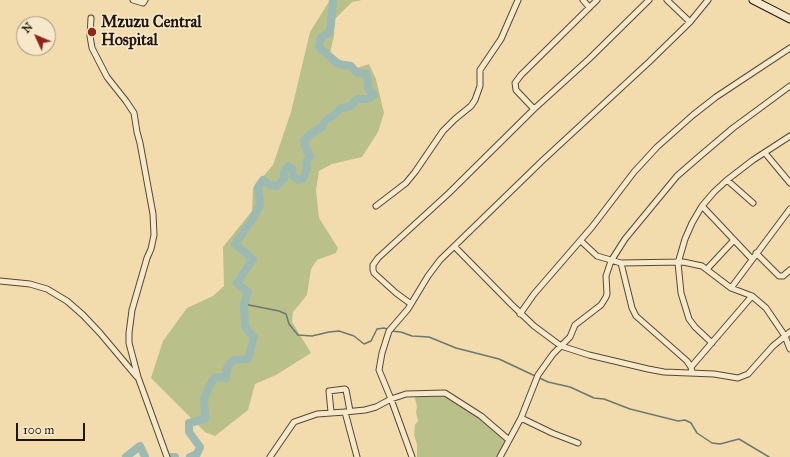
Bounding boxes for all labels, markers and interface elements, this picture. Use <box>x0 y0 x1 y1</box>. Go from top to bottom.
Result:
place label: Mzuzu Central Hospital <box>101 13 202 51</box>
north arrow <box>16 16 56 56</box>
text: N <box>20 20 36 36</box>
marker: Mzuzu Central Hospital <box>86 26 98 38</box>
scale bar <box>18 415 87 441</box>
text: 100 m <box>23 423 54 437</box>

